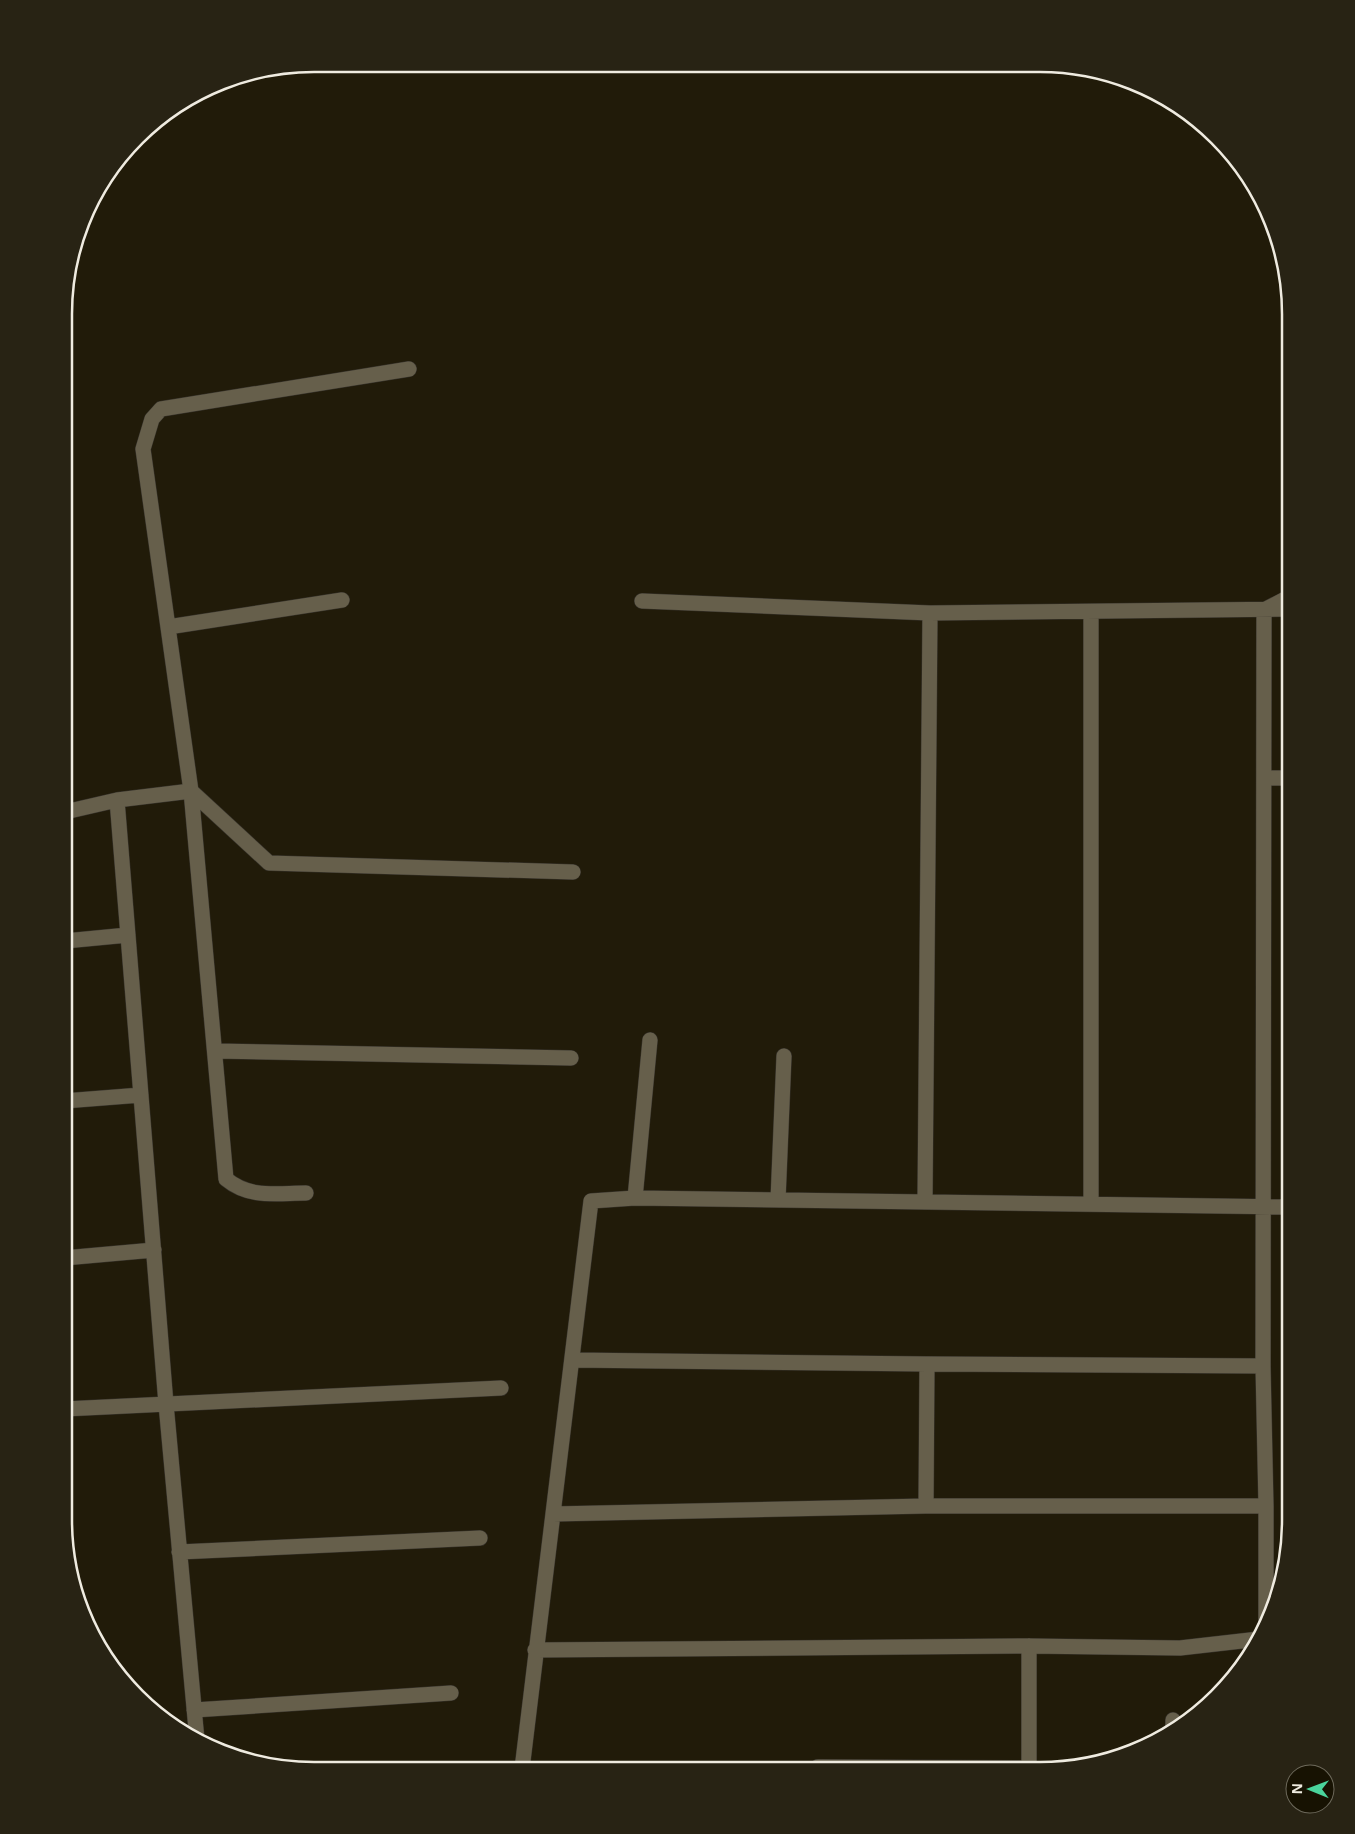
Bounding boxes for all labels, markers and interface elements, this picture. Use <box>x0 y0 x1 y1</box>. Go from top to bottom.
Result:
north arrow <box>1285 1764 1335 1814</box>
text: N <box>1287 1783 1306 1795</box>

